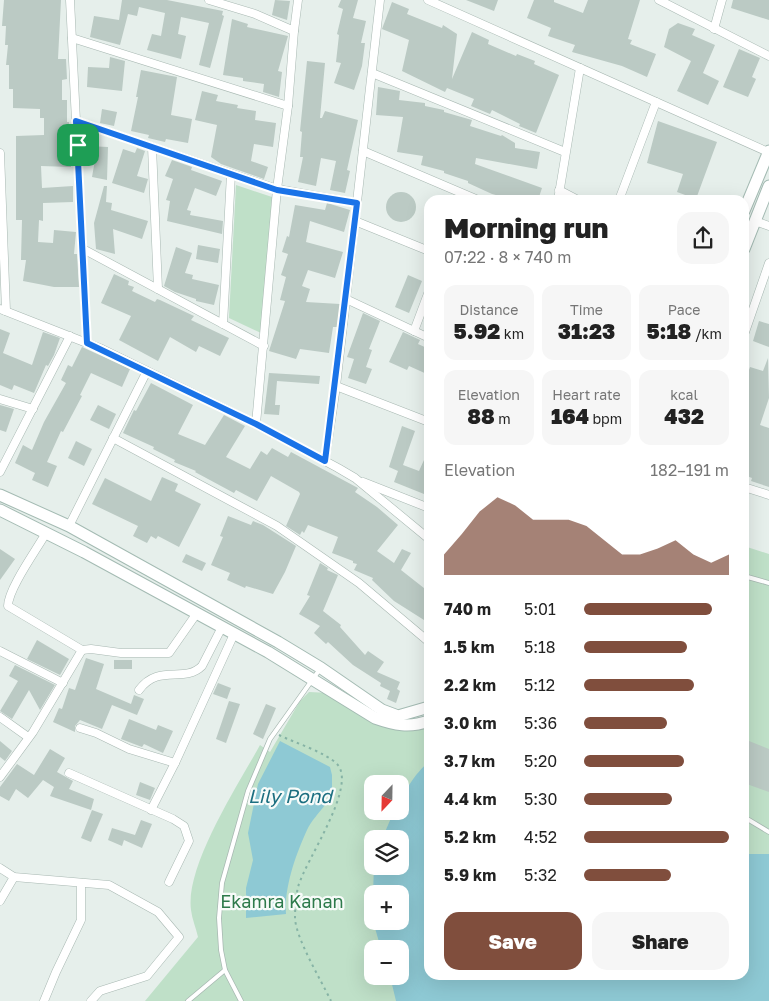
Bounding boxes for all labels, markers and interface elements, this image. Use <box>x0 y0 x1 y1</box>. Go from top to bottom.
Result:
pin <box>57 124 99 166</box>
icon: arrive <box>64 131 92 159</box>
text: Morning run <box>444 211 608 244</box>
button: share <box>677 212 729 264</box>
text: 07:22 · 8 × 740 m <box>444 247 571 267</box>
text: Distance <box>459 301 518 318</box>
text: Time <box>570 301 603 318</box>
text: Pace <box>668 301 701 318</box>
text: 5.92 <box>454 318 500 344</box>
text: 31:23 <box>558 318 615 344</box>
text: 5:18 <box>646 318 691 344</box>
text: km <box>500 325 524 342</box>
text: /km <box>691 325 722 342</box>
text: Elevation <box>458 386 520 403</box>
text: Heart rate <box>552 386 621 403</box>
text: kcal <box>670 386 698 403</box>
text: 88 <box>467 403 495 429</box>
text: 164 <box>551 403 589 429</box>
text: 432 <box>664 403 704 429</box>
text: m <box>495 410 511 427</box>
text: bpm <box>589 410 622 427</box>
text: Elevation <box>444 460 515 480</box>
text: 182–191 m <box>650 460 729 480</box>
text: 740 m <box>444 599 491 619</box>
text: 5:01 <box>524 599 556 619</box>
text: 1.5 km <box>444 637 494 657</box>
text: 5:18 <box>524 637 556 657</box>
text: 2.2 km <box>444 675 496 695</box>
text: 5:12 <box>524 675 555 695</box>
text: 3.0 km <box>444 713 497 733</box>
text: 5:36 <box>524 713 557 733</box>
text: 3.7 km <box>444 751 495 771</box>
text: 5:20 <box>524 751 557 771</box>
north arrow <box>364 775 409 820</box>
map controls <box>364 775 409 985</box>
water label: Lily Pond <box>248 784 334 807</box>
text: 4.4 km <box>444 789 496 809</box>
text: 5:30 <box>524 789 557 809</box>
text: 5.2 km <box>444 827 496 847</box>
text: 4:52 <box>524 827 557 847</box>
button: layers <box>364 830 409 875</box>
text: 5.9 km <box>444 865 496 885</box>
text: 5:32 <box>524 865 557 885</box>
button: + <box>364 885 409 930</box>
park label: Ekamra Kanan <box>220 890 344 912</box>
button: Save <box>444 912 582 970</box>
button: Share <box>592 912 729 970</box>
button: − <box>364 940 409 985</box>

